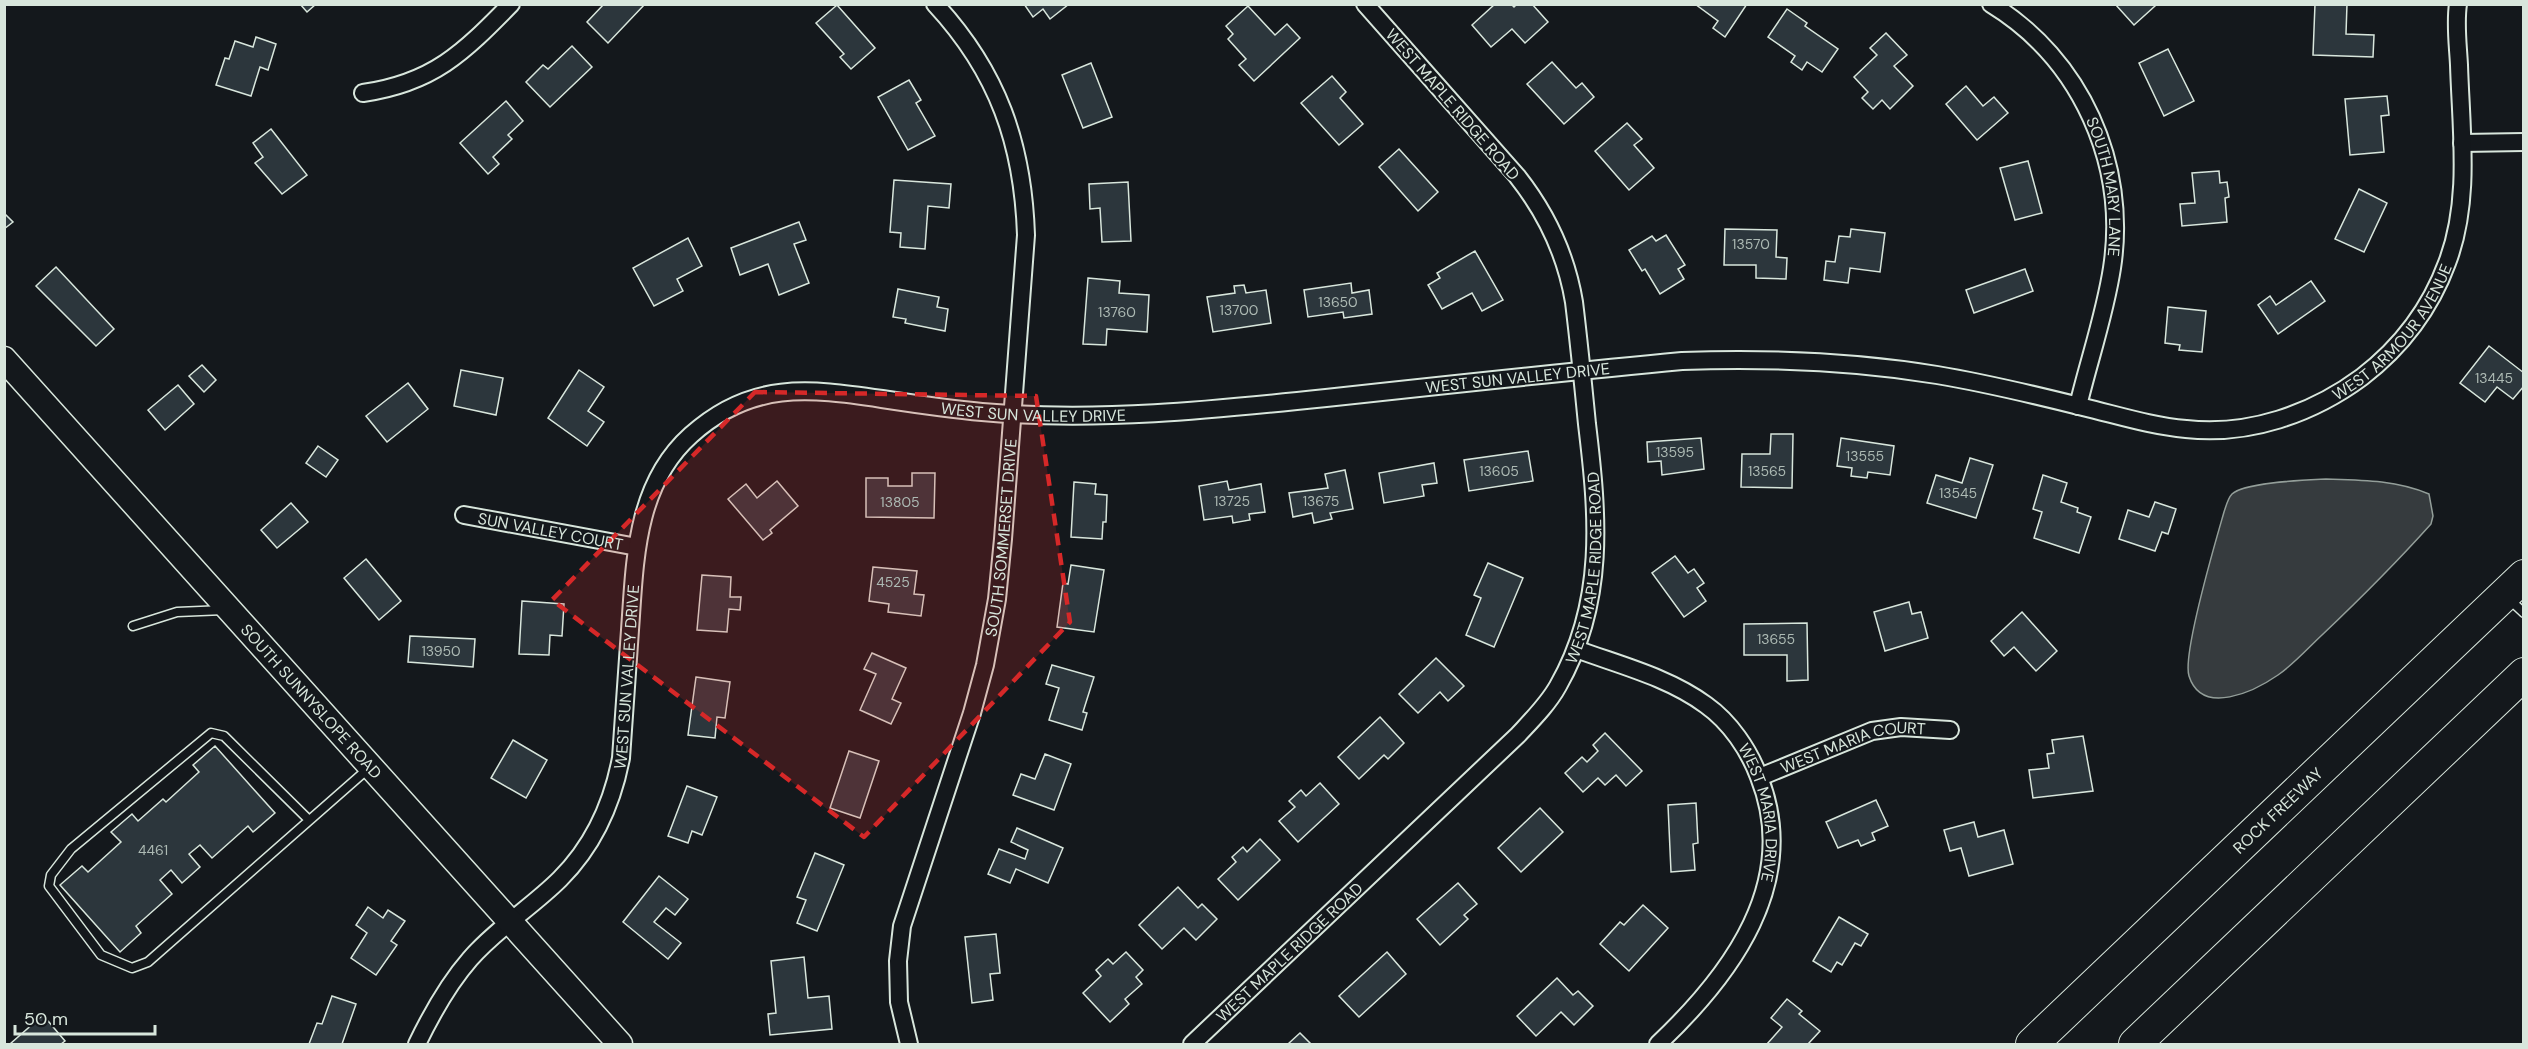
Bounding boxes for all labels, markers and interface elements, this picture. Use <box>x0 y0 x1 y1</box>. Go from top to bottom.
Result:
street label: WEST MAPLE RIDGE ROAD <box>1381 24 1524 185</box>
street label: SOUTH MARY LANE <box>2081 114 2125 257</box>
house number: 13570 <box>1732 235 1770 253</box>
street label: WEST ARMOUR AVENUE <box>2328 261 2457 405</box>
house number: 13650 <box>1318 293 1358 311</box>
house number: 13700 <box>1220 301 1258 319</box>
house number: 13760 <box>1098 303 1136 321</box>
street label: WEST SUN VALLEY DRIVE <box>1424 358 1611 398</box>
house number: 13445 <box>2475 369 2513 387</box>
street label: WEST SUN VALLEY DRIVE <box>940 398 1126 427</box>
street label: SOUTH SOMMERSET DRIVE <box>980 438 1022 638</box>
house number: 13595 <box>1656 443 1694 461</box>
house number: 13555 <box>1846 447 1884 465</box>
house number: 13605 <box>1479 462 1519 480</box>
house number: 13565 <box>1748 462 1786 480</box>
street label: WEST MAPLE RIDGE ROAD <box>1561 471 1606 667</box>
house number: 13545 <box>1939 484 1977 502</box>
house number: 13725 <box>1214 492 1250 510</box>
house number: 13675 <box>1303 492 1339 510</box>
house number: 13805 <box>880 493 920 511</box>
street label: SUN VALLEY COURT <box>476 508 625 555</box>
house number: 4525 <box>876 573 910 591</box>
street label: WEST SUN VALLEY DRIVE <box>609 584 644 771</box>
street label: SOUTH SUNNYSLOPE ROAD <box>236 620 386 783</box>
house number: 13655 <box>1757 630 1795 648</box>
house number: 13950 <box>421 642 461 660</box>
street label: WEST MARIA COURT <box>1778 717 1926 778</box>
street label: WEST MARIA DRIVE <box>1733 740 1782 884</box>
street label: ROCK FREEWAY <box>2229 763 2327 858</box>
house number: 4461 <box>138 841 168 859</box>
street label: WEST MAPLE RIDGE ROAD <box>1212 878 1367 1027</box>
scale bar <box>15 998 154 1036</box>
text: 50 m <box>24 1007 68 1031</box>

